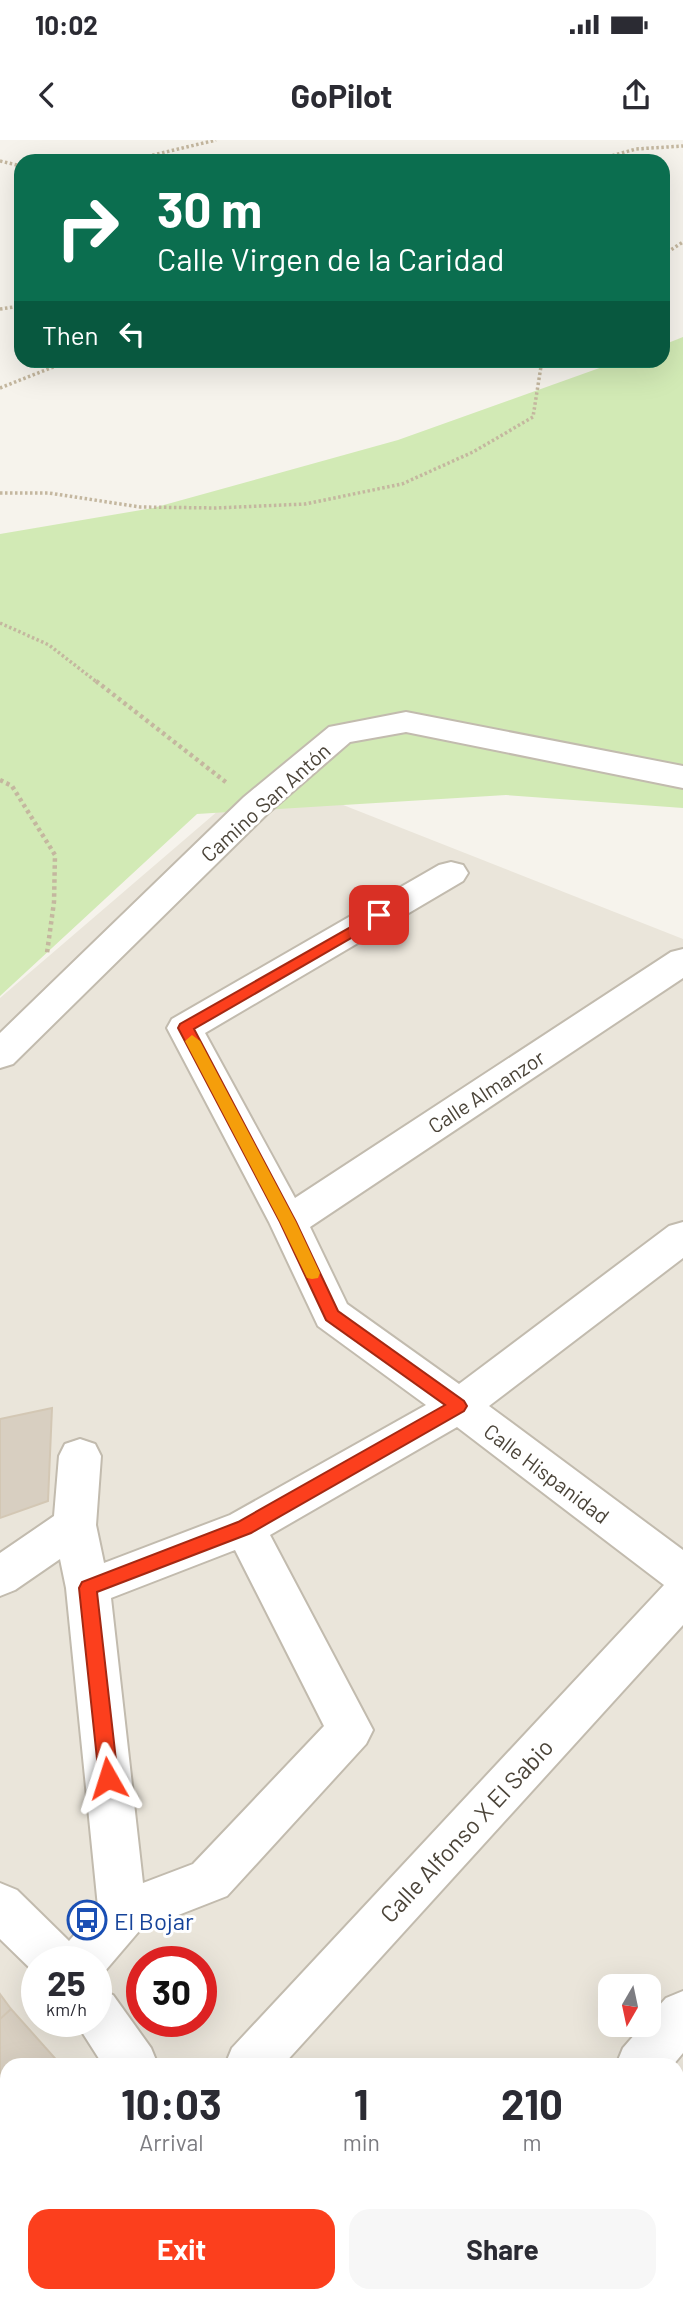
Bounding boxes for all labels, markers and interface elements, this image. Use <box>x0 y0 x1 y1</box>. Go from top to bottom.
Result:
text: 10:02 <box>35 9 98 40</box>
icon: back <box>28 76 66 114</box>
text: GoPilot <box>291 76 392 114</box>
icon: share <box>617 76 655 114</box>
text: 30 m <box>157 179 262 238</box>
icon: right <box>42 182 133 273</box>
text: Calle Virgen de la Caridad <box>157 239 505 277</box>
icon: left <box>113 315 151 353</box>
text: Then <box>42 319 99 350</box>
street label: Camino San Antón <box>195 737 335 867</box>
pin <box>349 885 409 945</box>
icon: arrive <box>360 896 398 934</box>
street label: Calle Almanzor <box>423 1044 549 1138</box>
street label: Calle Hispanidad <box>479 1418 615 1528</box>
street label: Calle Alfonso X El Sabio <box>373 1732 559 1928</box>
position arrow <box>71 1741 145 1815</box>
bus stop icon: El Bojar <box>66 1899 108 1941</box>
place label: El Bojar <box>114 1906 194 1935</box>
speed limit sign: 30 <box>126 1946 217 2037</box>
text: 25 <box>47 1961 86 2003</box>
north arrow <box>598 1974 662 2037</box>
map controls <box>598 1974 661 2037</box>
text: km/h <box>46 1998 87 2020</box>
text: 10:03 <box>121 2078 222 2128</box>
text: 1 <box>354 2078 369 2128</box>
text: 210 <box>501 2078 563 2128</box>
text: Arrival <box>139 2128 203 2156</box>
text: min <box>343 2128 380 2156</box>
text: m <box>522 2128 541 2156</box>
button: Exit <box>28 2209 335 2289</box>
button: Share <box>349 2209 656 2289</box>

